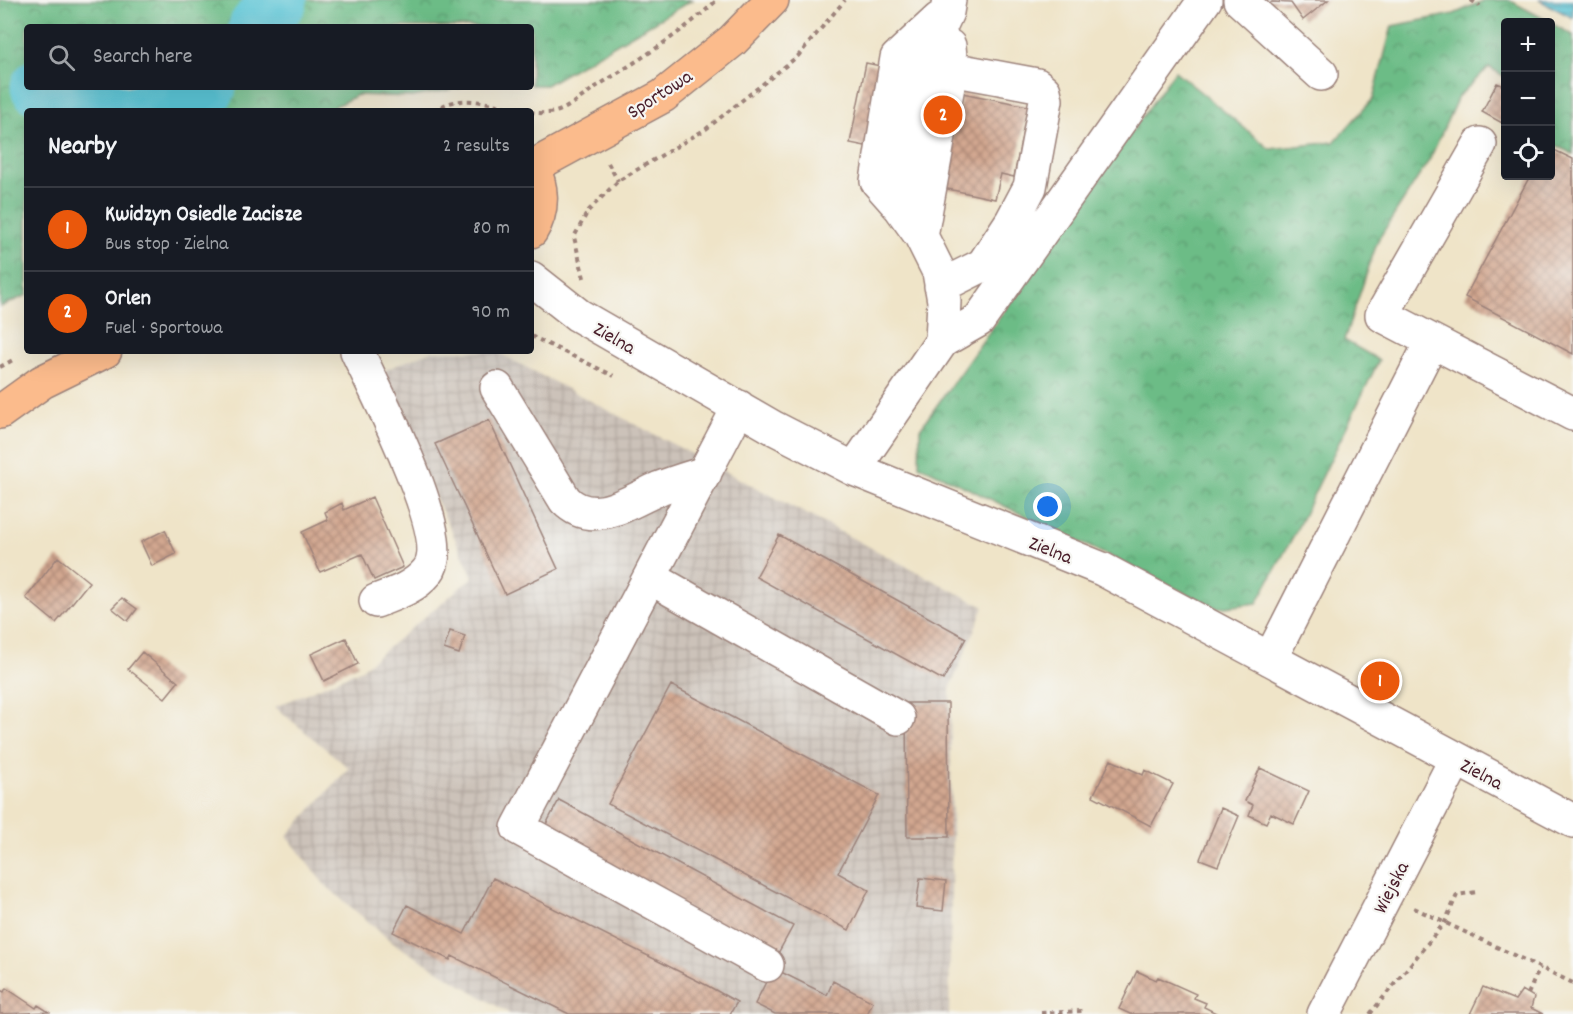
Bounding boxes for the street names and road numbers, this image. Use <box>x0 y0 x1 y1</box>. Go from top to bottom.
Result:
street label: Sportowa <box>622 64 699 127</box>
street label: Zielna <box>587 316 640 363</box>
street label: Zielna <box>1024 530 1076 573</box>
street label: Zielna <box>1454 753 1507 799</box>
street label: Wiejska <box>1368 857 1418 919</box>

